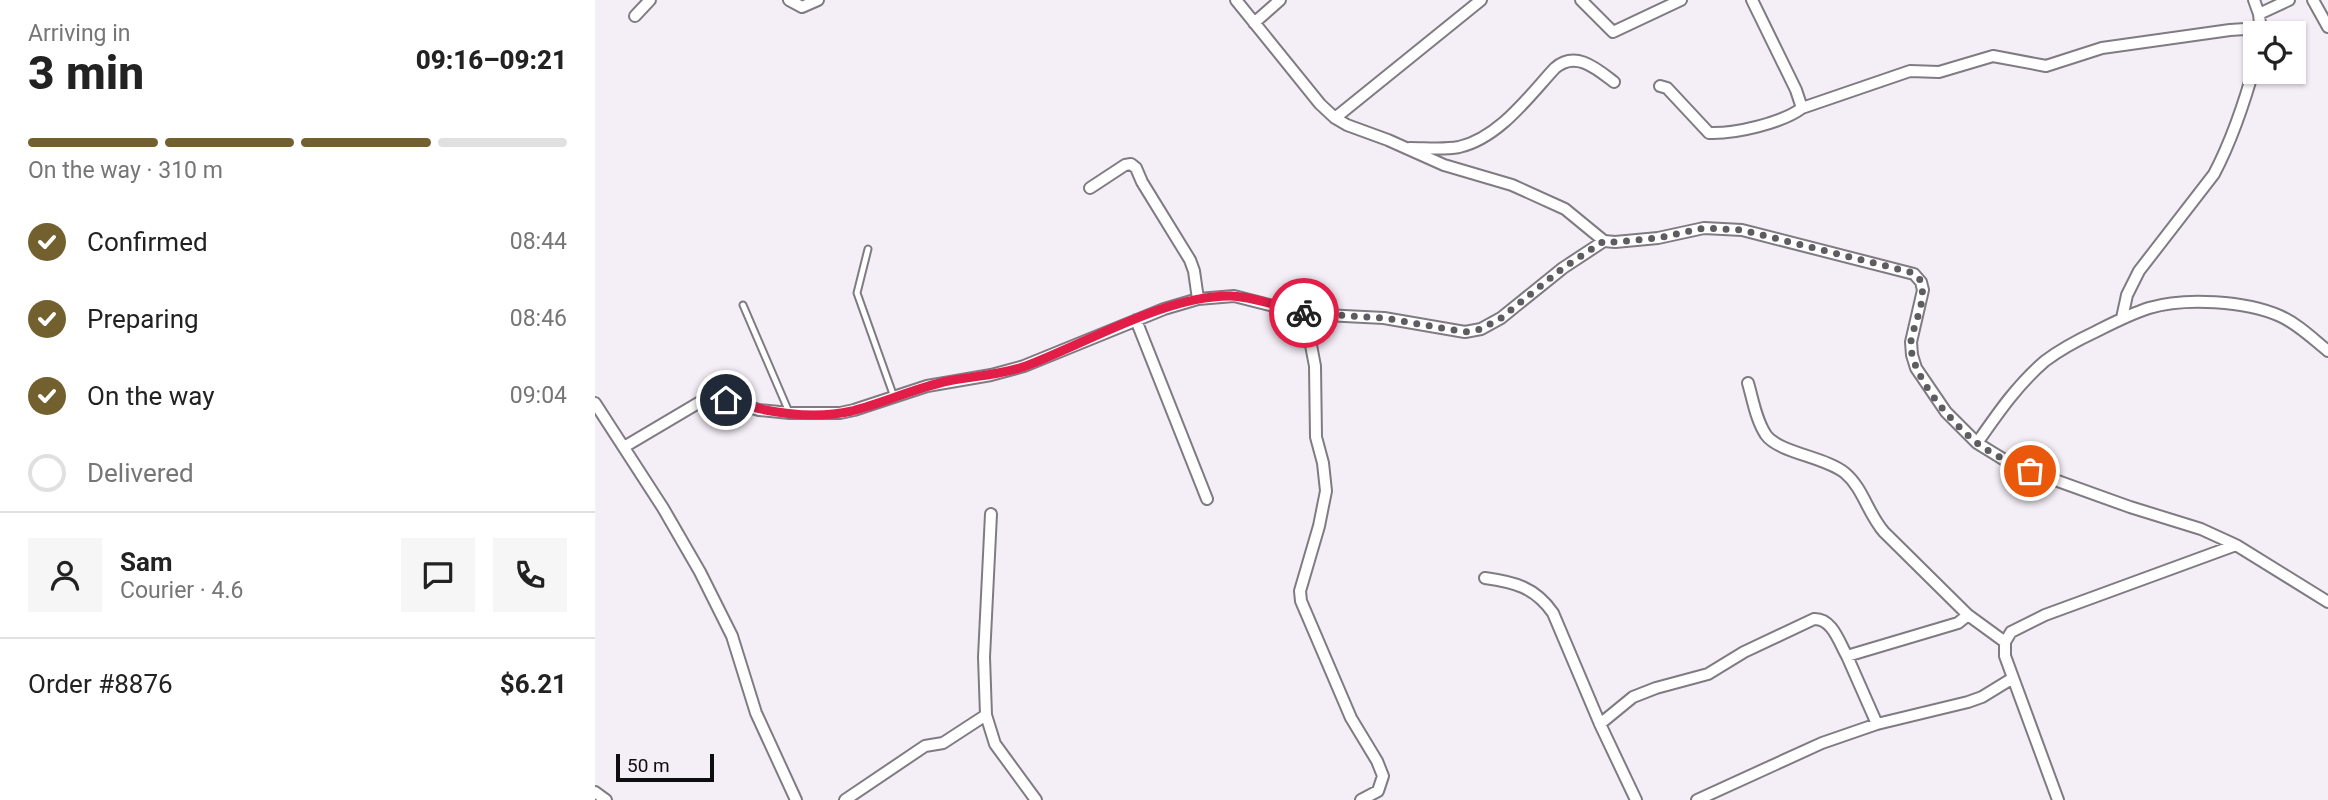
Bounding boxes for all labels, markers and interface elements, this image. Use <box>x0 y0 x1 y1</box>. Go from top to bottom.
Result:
text: Arriving in <box>28 20 131 47</box>
map controls <box>2243 21 2306 84</box>
button: locate <box>2243 21 2306 84</box>
text: 09:16–09:21 <box>416 45 567 75</box>
text: 3 min <box>28 46 144 100</box>
text: On the way · 310 m <box>28 157 223 184</box>
icon: check <box>28 223 66 261</box>
text: Confirmed <box>87 227 208 257</box>
text: 08:44 <box>510 228 567 255</box>
courier <box>1269 278 1339 348</box>
icon: bike <box>1285 294 1323 332</box>
icon: check <box>28 300 66 338</box>
text: Preparing <box>87 304 199 334</box>
text: 08:46 <box>510 305 567 332</box>
pin <box>696 370 756 430</box>
icon: check <box>28 377 66 415</box>
text: On the way <box>87 381 215 411</box>
icon: home <box>707 381 745 419</box>
text: 09:04 <box>510 382 567 409</box>
pin <box>2000 441 2060 501</box>
icon: bag <box>2011 452 2049 490</box>
text: Delivered <box>87 458 194 488</box>
button: person <box>28 538 102 612</box>
button: chat <box>401 538 475 612</box>
button: phone <box>493 538 567 612</box>
text: Sam <box>120 547 172 577</box>
text: Courier · 4.6 <box>120 577 243 604</box>
text: Order #8876 <box>28 669 173 699</box>
text: $6.21 <box>500 669 567 699</box>
scale bar <box>616 751 714 783</box>
text: 50 m <box>627 754 670 777</box>

